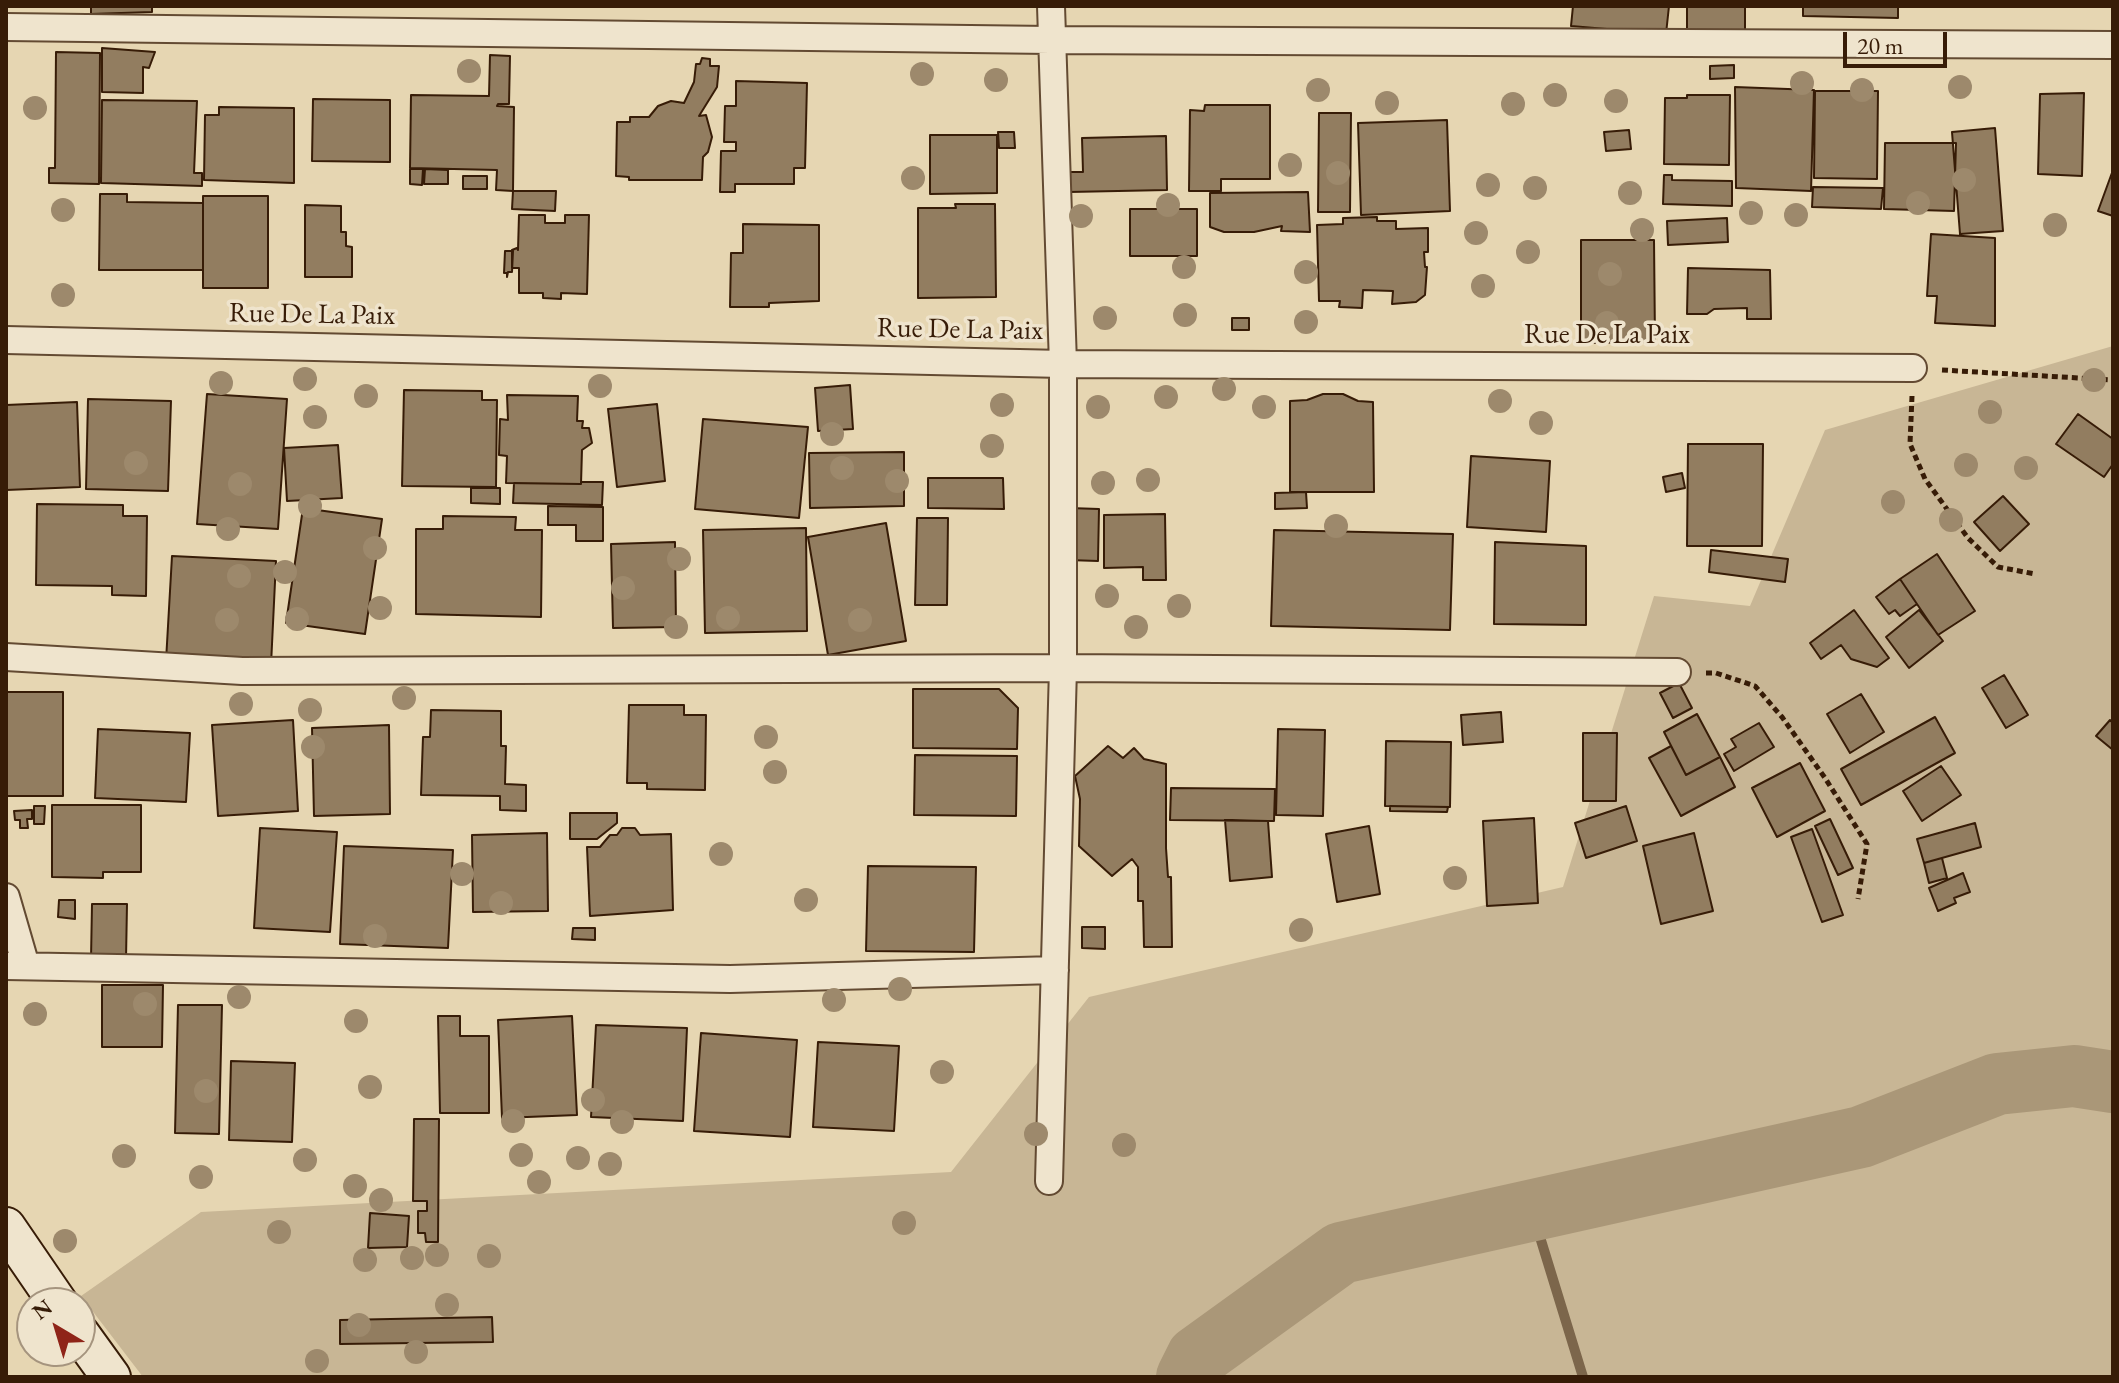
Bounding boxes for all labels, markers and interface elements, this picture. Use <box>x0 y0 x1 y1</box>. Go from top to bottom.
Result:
scale bar <box>1847 16 1951 66</box>
text: 20 m <box>1857 30 1904 61</box>
street label: Rue De La Paix <box>229 297 395 333</box>
street label: Rue De La Paix <box>877 312 1043 348</box>
street label: Rue De La Paix <box>1524 318 1690 352</box>
north arrow <box>16 1287 96 1367</box>
text: N <box>26 1292 58 1326</box>

